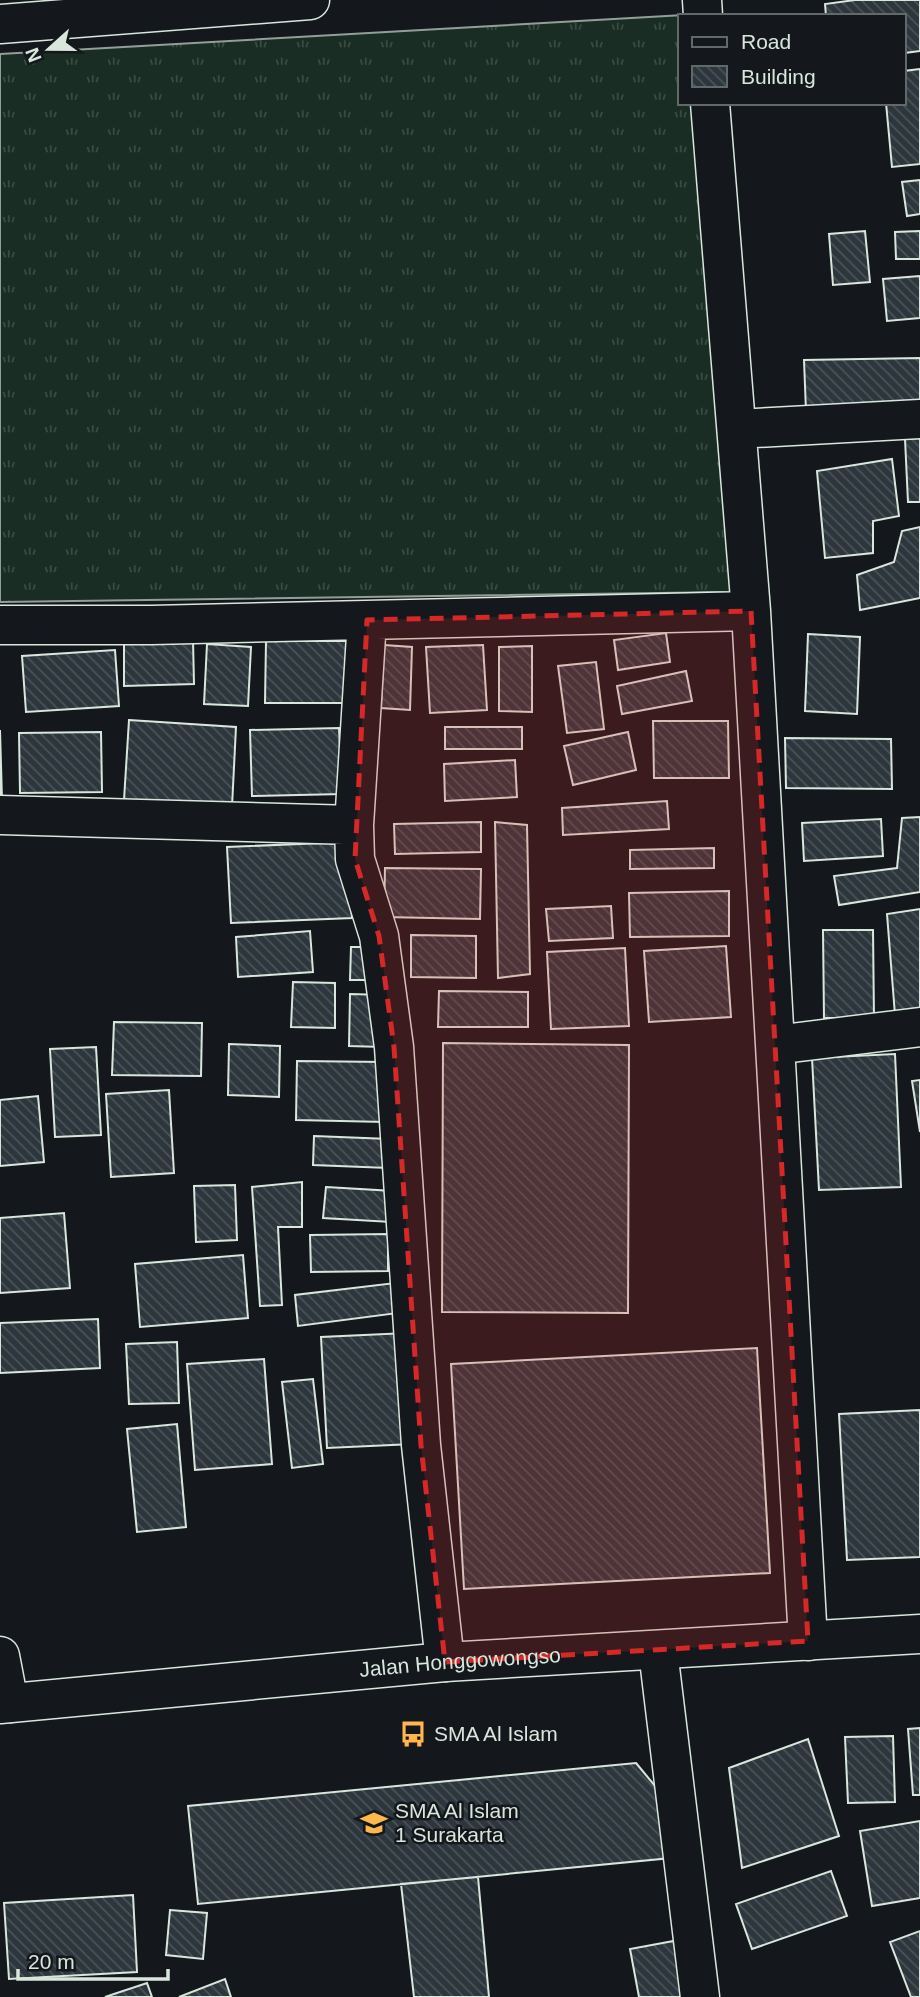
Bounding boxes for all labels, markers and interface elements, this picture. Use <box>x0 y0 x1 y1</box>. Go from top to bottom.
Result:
north arrow <box>14 14 84 84</box>
legend <box>678 14 906 105</box>
text: Road <box>741 30 791 53</box>
text: N <box>21 45 46 65</box>
text: Building <box>741 65 816 88</box>
street label: Jalan Honggowongso <box>358 1643 562 1681</box>
bus stop icon: SMA Al Islam <box>398 1719 428 1749</box>
place label: SMA Al Islam <box>434 1722 558 1745</box>
place label: SMA Al Islam 1 Surakarta <box>395 1799 519 1846</box>
school or university icon: SMA Al Islam 1 Surakarta <box>359 1808 389 1838</box>
scale bar <box>18 1938 168 1982</box>
text: 20 m <box>28 1950 75 1973</box>

